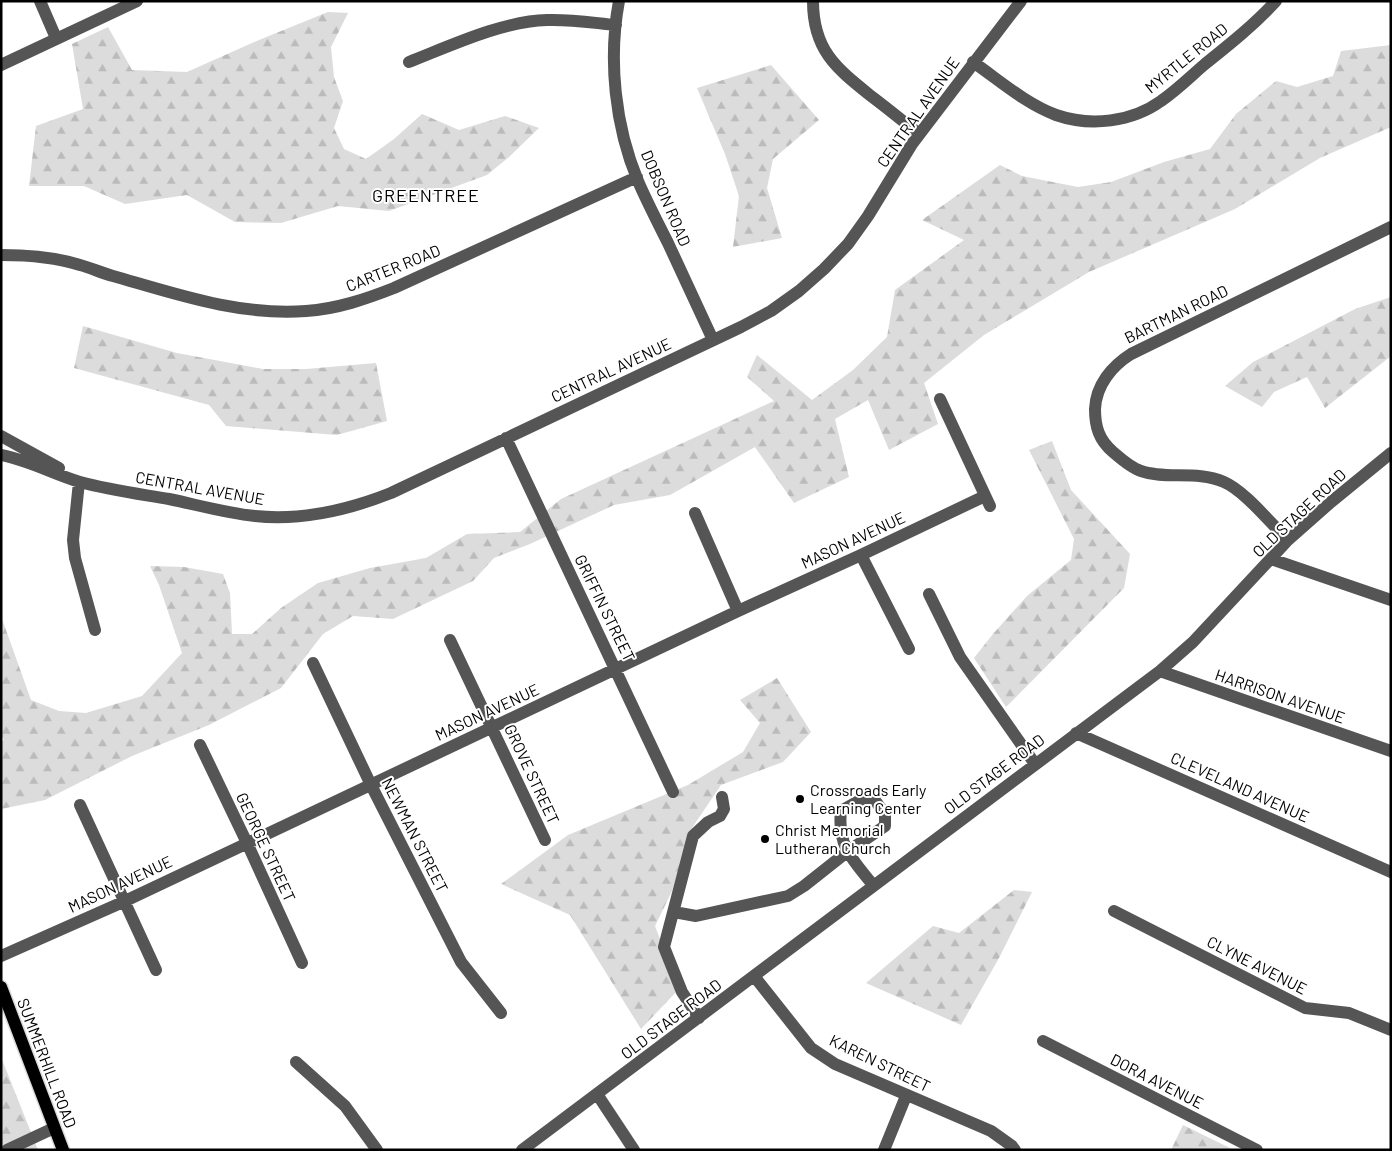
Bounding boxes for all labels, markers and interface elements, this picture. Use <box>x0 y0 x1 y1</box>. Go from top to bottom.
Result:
street label: MYRTLE ROAD <box>1141 19 1231 97</box>
street label: CENTRAL AVENUE <box>872 53 963 171</box>
street label: DOBSON ROAD <box>638 147 695 249</box>
district label: GREENTREE <box>372 184 480 206</box>
street label: CARTER ROAD <box>343 240 443 295</box>
street label: BARTMAN ROAD <box>1121 280 1231 347</box>
street label: CENTRAL AVENUE <box>548 333 674 406</box>
street label: OLD STAGE ROAD <box>1248 464 1349 561</box>
street label: CENTRAL AVENUE <box>134 467 266 508</box>
street label: MASON AVENUE <box>798 507 908 572</box>
street label: GRIFFIN STREET <box>571 551 640 664</box>
street label: HARRISON AVENUE <box>1213 664 1348 727</box>
street label: MASON AVENUE <box>432 679 542 744</box>
street label: GROVE STREET <box>501 721 564 827</box>
street label: OLD STAGE ROAD <box>940 730 1048 818</box>
street label: CLEVELAND AVENUE <box>1168 747 1312 826</box>
street label: NEWMAN STREET <box>378 774 453 895</box>
place label: Crossroads Early Learning Center <box>810 780 927 817</box>
street label: GEORGE STREET <box>233 789 300 904</box>
marker: Crossroads Early Learning Center <box>794 793 806 805</box>
place label: Christ Memorial Lutheran Church <box>775 820 891 857</box>
marker: Christ Memorial Lutheran Church <box>759 833 771 845</box>
street label: MASON AVENUE <box>65 851 175 916</box>
street label: CLYNE AVENUE <box>1204 931 1310 998</box>
street label: OLD STAGE ROAD <box>617 975 725 1063</box>
street label: SUMMERHILL ROAD <box>14 995 81 1130</box>
street label: KAREN STREET <box>827 1030 934 1095</box>
street label: DORA AVENUE <box>1108 1049 1207 1112</box>

